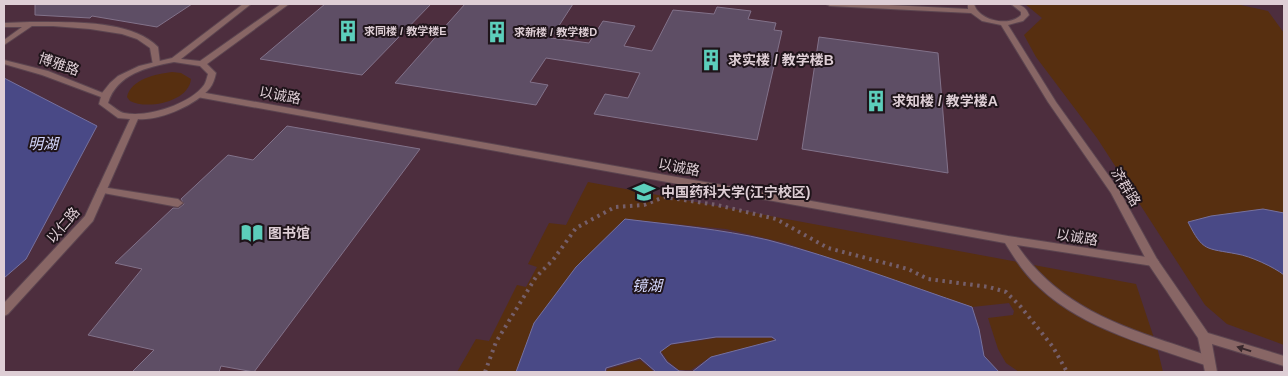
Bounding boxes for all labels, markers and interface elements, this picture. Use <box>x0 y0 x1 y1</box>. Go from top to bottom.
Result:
building icon: 求同楼 / 教学楼E <box>335 18 361 44</box>
building icon: 求新楼 / 教学楼D <box>484 19 510 45</box>
place label: 求同楼 / 教学楼E <box>364 25 447 37</box>
place label: 求新楼 / 教学楼D <box>514 26 597 38</box>
building icon: 求实楼 / 教学楼B <box>698 47 724 73</box>
street label: 博雅路 <box>37 50 81 78</box>
place label: 求实楼 / 教学楼B <box>728 52 834 68</box>
street label: 以诚路 <box>258 83 302 107</box>
building icon: 求知楼 / 教学楼A <box>863 88 889 114</box>
place label: 求知楼 / 教学楼A <box>892 93 998 109</box>
water label: 明湖 <box>28 135 60 152</box>
street label: 以诚路 <box>657 155 701 179</box>
street label: 济群路 <box>1108 165 1144 209</box>
school or university icon: 中国药科大学(江宁校区) <box>631 179 657 205</box>
place label: 中国药科大学(江宁校区) <box>661 184 810 200</box>
street label: 以仁路 <box>43 204 83 246</box>
library icon: 图书馆 <box>239 220 265 246</box>
place label: 图书馆 <box>268 225 310 241</box>
street label: 以诚路 <box>1055 226 1099 248</box>
water label: 镜湖 <box>632 277 664 294</box>
one-way arrow <box>1236 344 1251 352</box>

